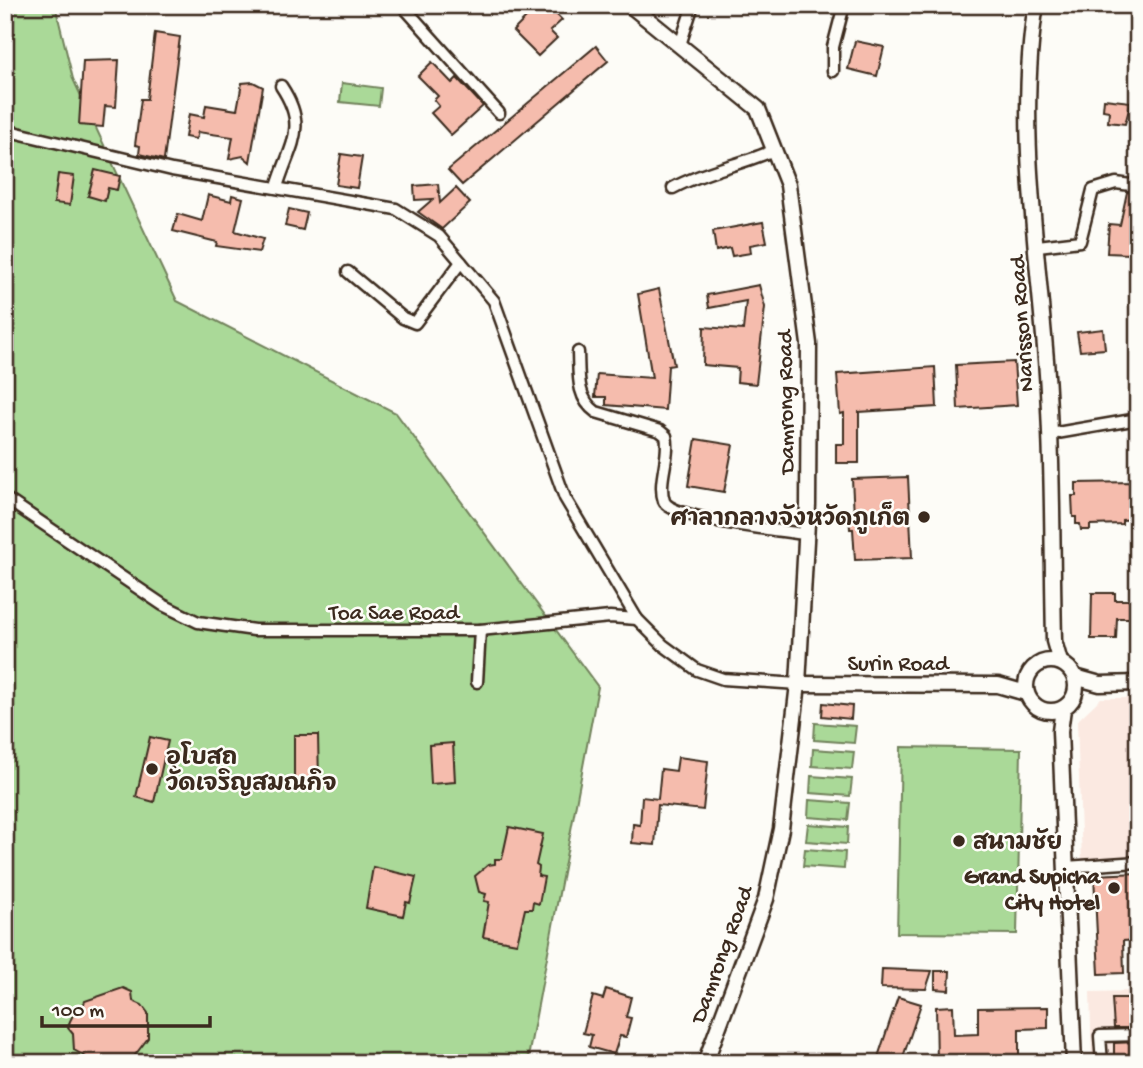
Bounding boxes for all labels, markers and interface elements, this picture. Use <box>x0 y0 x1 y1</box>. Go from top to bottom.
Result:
street label: Narisson Road <box>1005 253 1042 393</box>
street label: Damrong Road <box>773 328 802 476</box>
place label: ศาลากลางจังหวัดภูเก็ต <box>670 501 910 534</box>
marker: ศาลากลางจังหวัดภูเก็ต <box>916 509 932 525</box>
street label: Toa Sae Road <box>327 601 461 628</box>
street label: Surin Road <box>847 652 950 679</box>
place label: อุโบสถ วัดเจริญสมณกิจ <box>166 741 337 799</box>
marker: อุโบสถ วัดเจริญสมณกิจ <box>144 761 160 777</box>
place label: สนามชัย <box>973 827 1062 858</box>
marker: สนามชัย <box>951 833 967 849</box>
place label: Grand Supicha City Hotel <box>964 865 1101 918</box>
marker: Grand Supicha City Hotel <box>1106 880 1122 896</box>
street label: Damrong Road <box>685 882 761 1029</box>
scale bar <box>42 984 210 1028</box>
text: 100 m <box>51 1000 104 1025</box>

